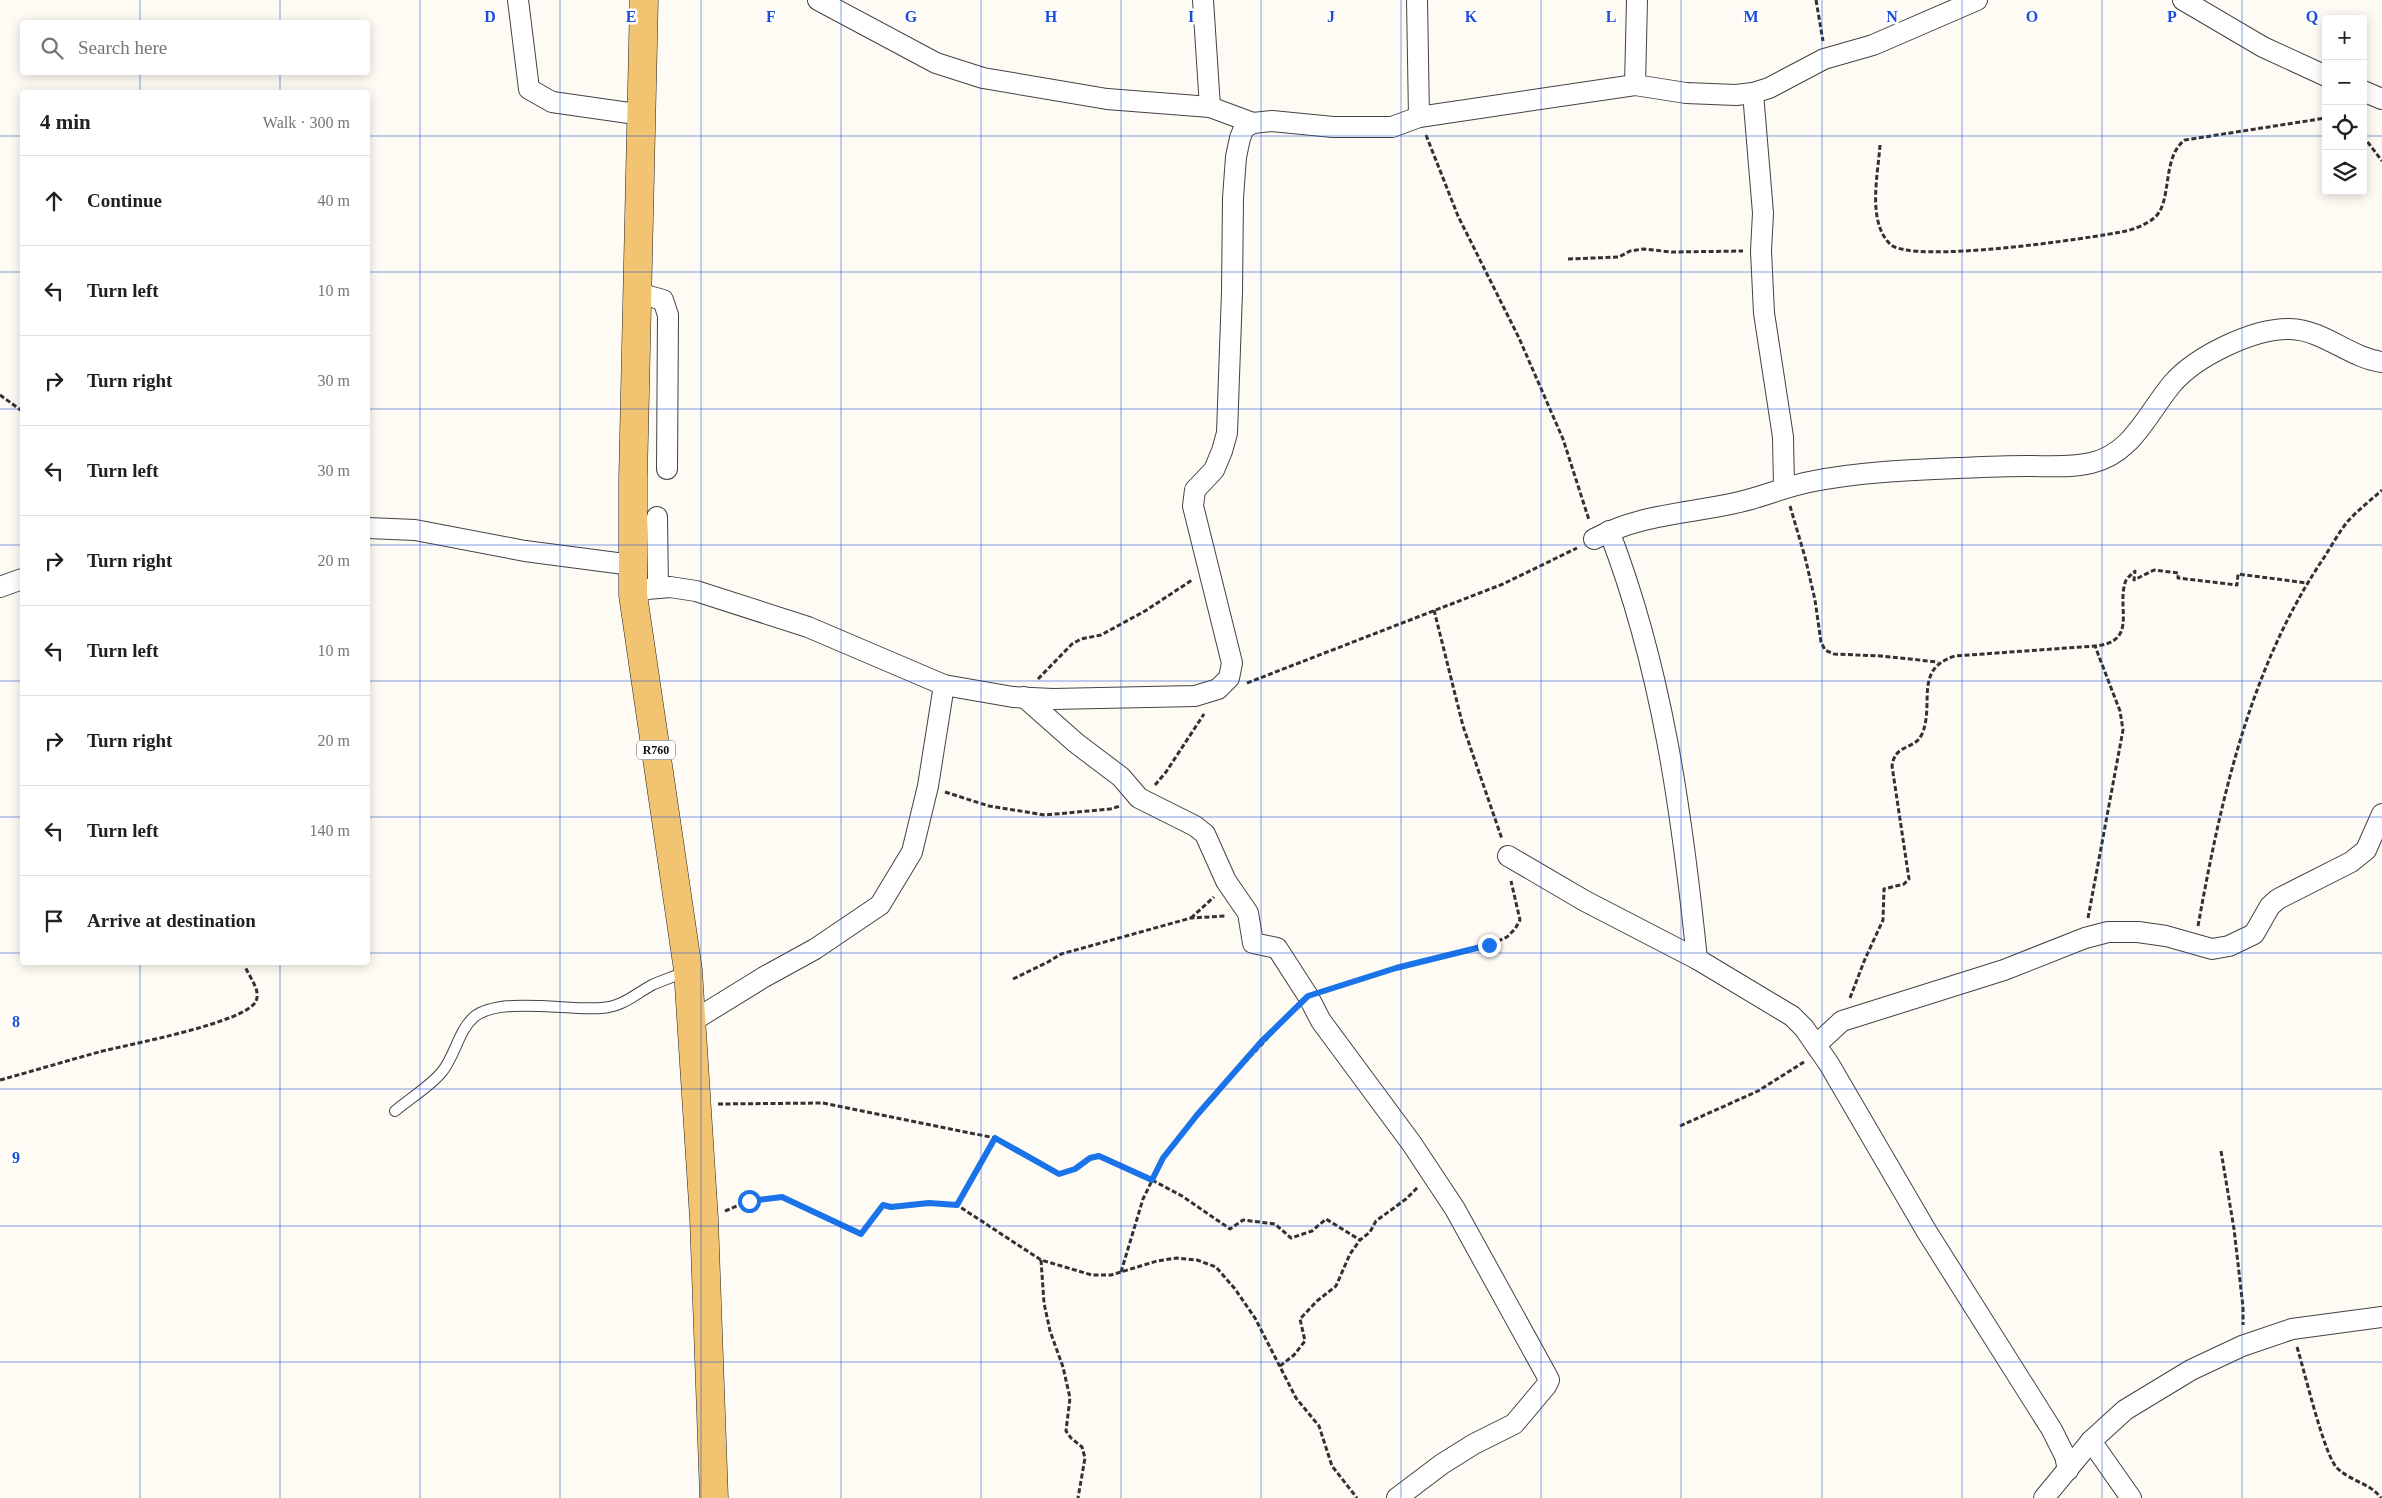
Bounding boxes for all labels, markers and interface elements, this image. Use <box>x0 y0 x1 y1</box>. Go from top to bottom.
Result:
text: D <box>484 8 496 25</box>
text: E <box>626 8 636 25</box>
text: F <box>766 8 776 25</box>
text: G <box>905 8 918 25</box>
text: H <box>1045 8 1058 25</box>
text: I <box>1188 8 1194 25</box>
text: J <box>1327 8 1335 25</box>
text: K <box>1465 8 1478 25</box>
text: L <box>1606 8 1616 25</box>
text: M <box>1743 8 1759 25</box>
text: N <box>1886 8 1898 25</box>
text: O <box>2026 8 2038 25</box>
text: P <box>2167 8 2177 25</box>
text: Q <box>2306 8 2318 25</box>
map controls <box>2322 15 2367 195</box>
button: + <box>2322 15 2367 60</box>
search box <box>20 20 370 75</box>
icon: search <box>38 34 66 62</box>
text: Search here <box>78 37 167 58</box>
button: − <box>2322 60 2367 105</box>
button: locate <box>2322 105 2367 150</box>
text: 4 min <box>40 110 91 134</box>
text: Walk · 300 m <box>263 114 350 131</box>
button: layers <box>2322 150 2367 195</box>
icon: ahead <box>40 187 68 215</box>
text: Continue <box>87 190 162 211</box>
text: 40 m <box>318 192 350 209</box>
icon: left <box>40 277 68 305</box>
text: Turn left <box>87 280 159 301</box>
text: 10 m <box>318 282 350 299</box>
icon: right <box>40 367 68 395</box>
text: Turn right <box>87 370 172 391</box>
text: 30 m <box>318 372 350 389</box>
icon: left <box>40 457 68 485</box>
text: Turn left <box>87 460 159 481</box>
text: 30 m <box>318 462 350 479</box>
icon: right <box>40 547 68 575</box>
text: Turn right <box>87 550 172 571</box>
text: 20 m <box>318 552 350 569</box>
icon: left <box>40 637 68 665</box>
text: Turn left <box>87 640 159 661</box>
text: 10 m <box>318 642 350 659</box>
icon: right <box>40 727 68 755</box>
text: Turn right <box>87 730 172 751</box>
text: 20 m <box>318 732 350 749</box>
road number: R760 <box>637 740 675 760</box>
icon: left <box>40 817 68 845</box>
text: Turn left <box>87 820 159 841</box>
text: 140 m <box>310 822 350 839</box>
icon: arrive <box>40 907 68 935</box>
text: Arrive at destination <box>87 910 256 931</box>
route end <box>1478 934 1501 957</box>
text: 8 <box>12 1013 20 1030</box>
text: 9 <box>12 1149 20 1166</box>
route start <box>738 1190 761 1213</box>

